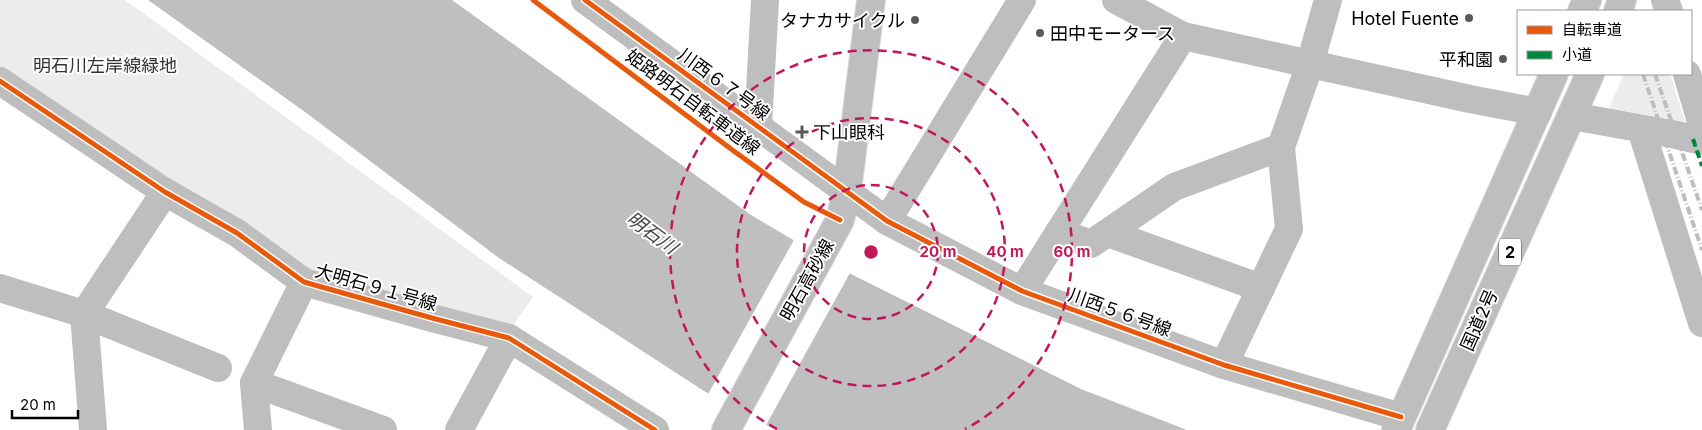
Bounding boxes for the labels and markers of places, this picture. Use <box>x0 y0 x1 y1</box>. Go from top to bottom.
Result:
place label: Hotel Fuente <box>1351 8 1459 29</box>
place label: タナカサイクル <box>780 10 905 31</box>
marker: Hotel Fuente <box>1463 12 1475 24</box>
marker: タナカサイクル <box>909 14 921 26</box>
place label: 田中モータース <box>1050 23 1175 44</box>
marker: 田中モータース <box>1034 27 1046 39</box>
place label: 平和園 <box>1439 49 1493 70</box>
marker: 平和園 <box>1497 53 1509 65</box>
place label: 下山眼科 <box>813 122 885 143</box>
marker: 下山眼科 <box>795 125 809 139</box>
centre of rings <box>862 243 880 261</box>

